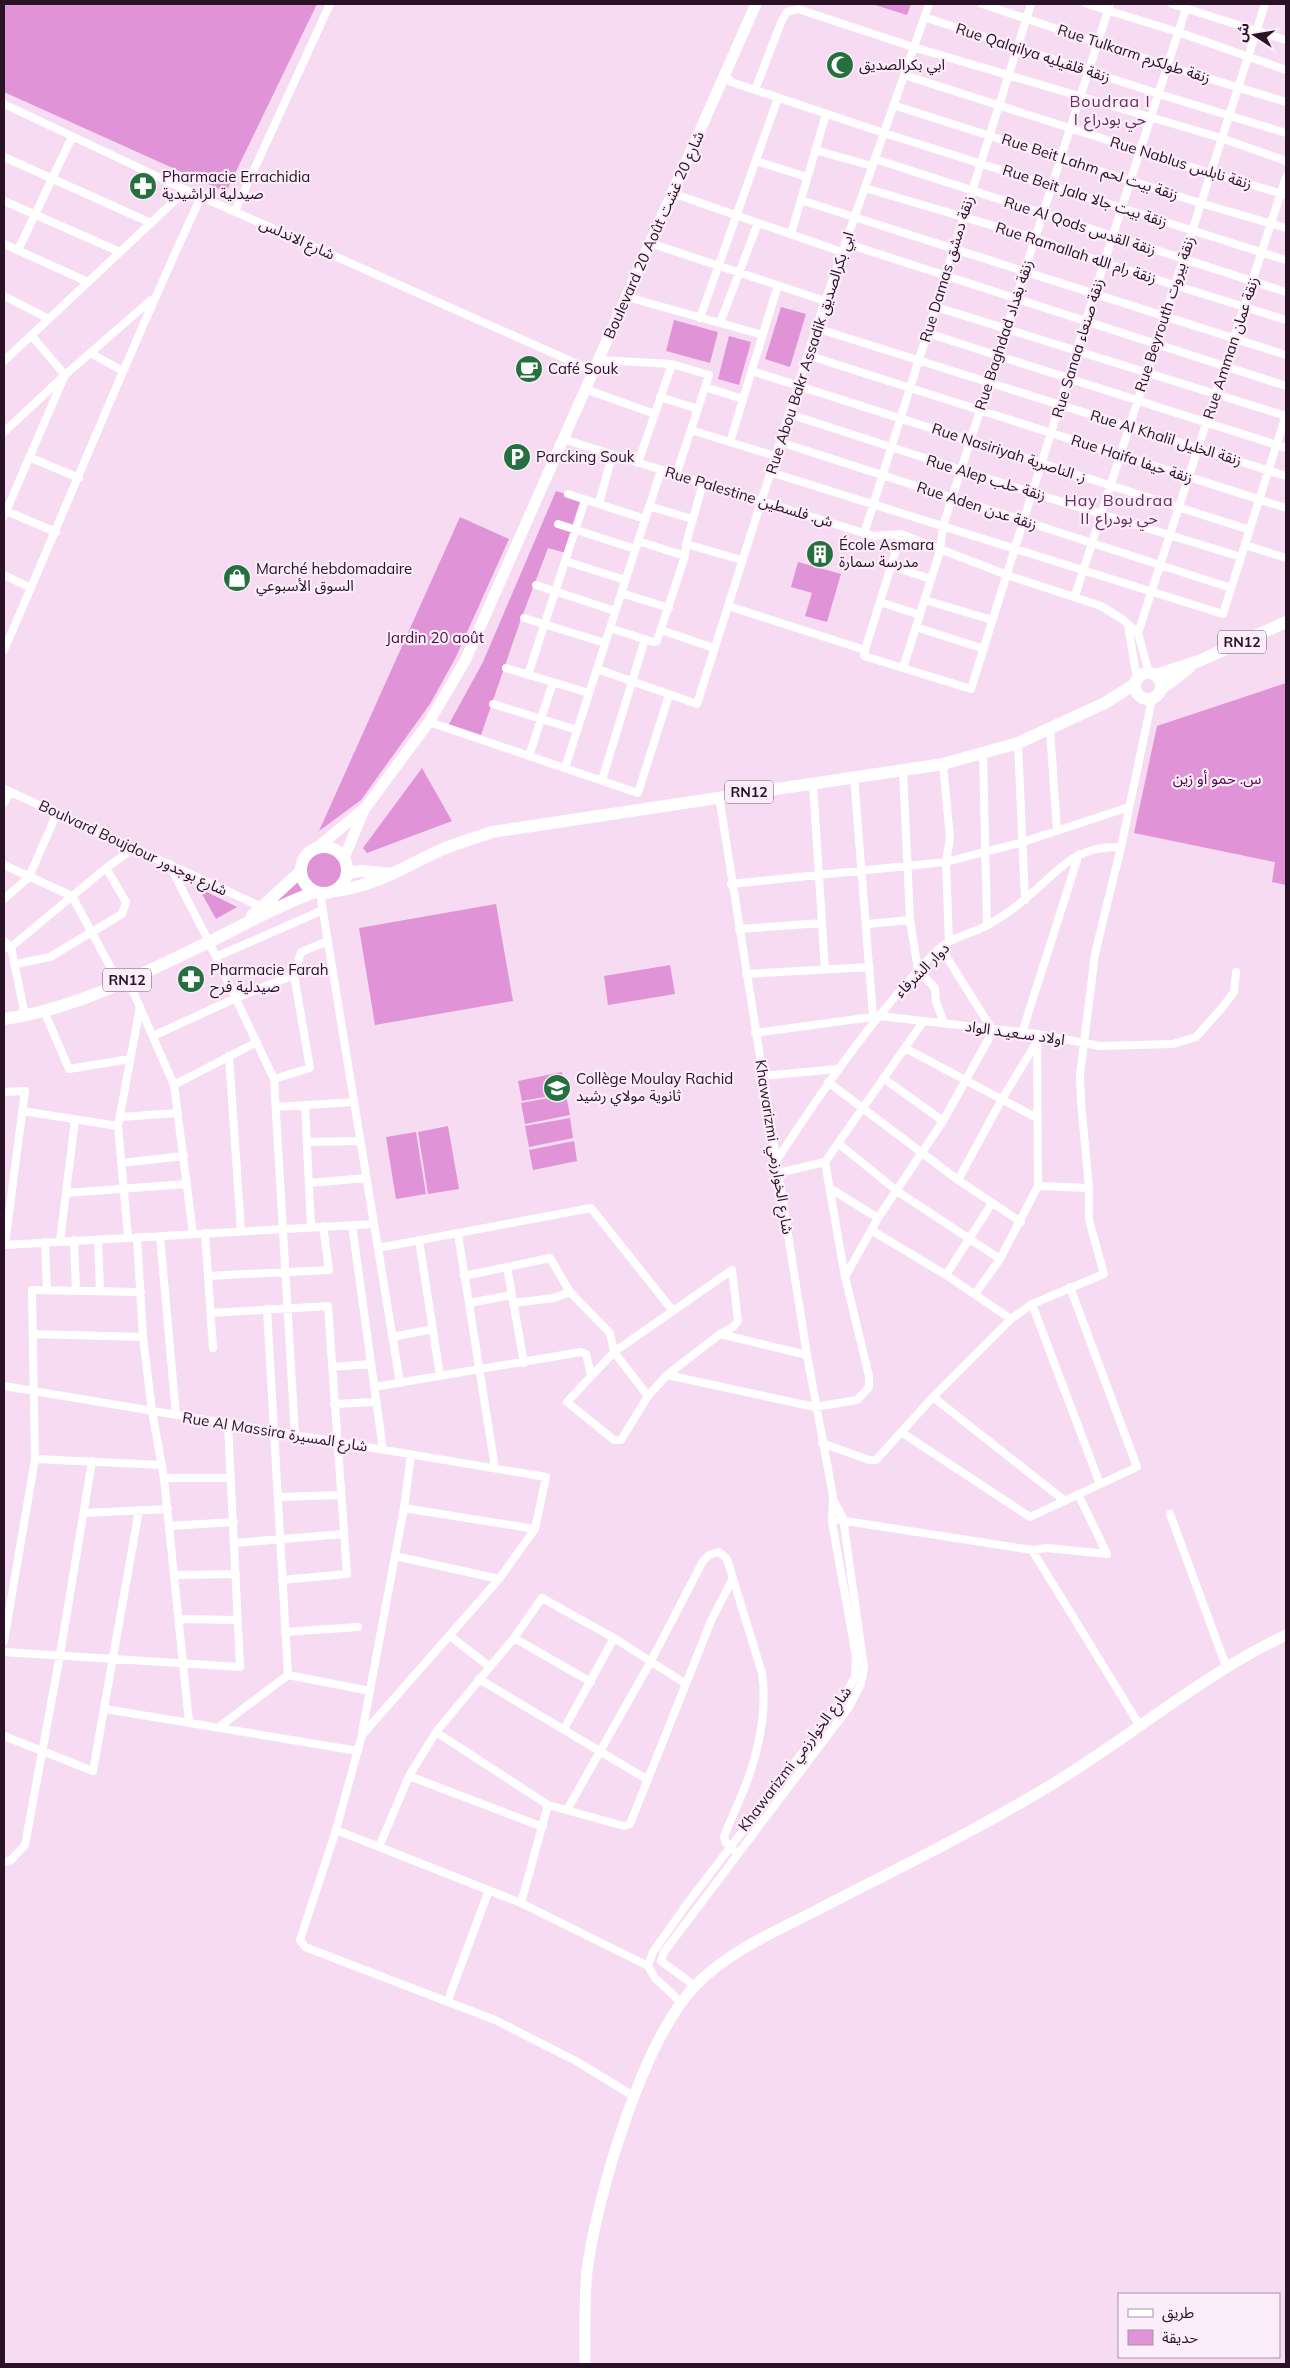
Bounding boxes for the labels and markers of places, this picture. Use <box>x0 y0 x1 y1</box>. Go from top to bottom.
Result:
mosque icon: ابي بكرالصديق <box>825 50 855 80</box>
place label: ابي بكرالصديق <box>859 55 945 76</box>
place label: Pharmacie Errachidia صيدلية الراشيدية <box>162 167 310 203</box>
pharmacy icon: Pharmacie Errachidia صيدلية الراشيدية <box>128 171 158 201</box>
cafe icon: Café Souk <box>514 354 544 384</box>
place label: Café Souk <box>548 359 619 378</box>
parking icon: Parcking Souk <box>502 442 532 472</box>
place label: Parcking Souk <box>536 447 635 466</box>
place label: École Asmara مدرسة سمارة <box>839 535 934 571</box>
building icon: École Asmara مدرسة سمارة <box>805 539 835 569</box>
place label: Marché hebdomadaire السوق الأسبوعي <box>256 559 412 597</box>
shop icon: Marché hebdomadaire السوق الأسبوعي <box>222 563 252 593</box>
place label: Pharmacie Farah صيدلية فرح <box>210 960 329 999</box>
pharmacy icon: Pharmacie Farah صيدلية فرح <box>176 964 206 994</box>
place label: Collège Moulay Rachid ثانوية مولاي رشيد <box>576 1069 733 1107</box>
school or university icon: Collège Moulay Rachid ثانوية مولاي رشيد <box>542 1073 572 1103</box>

